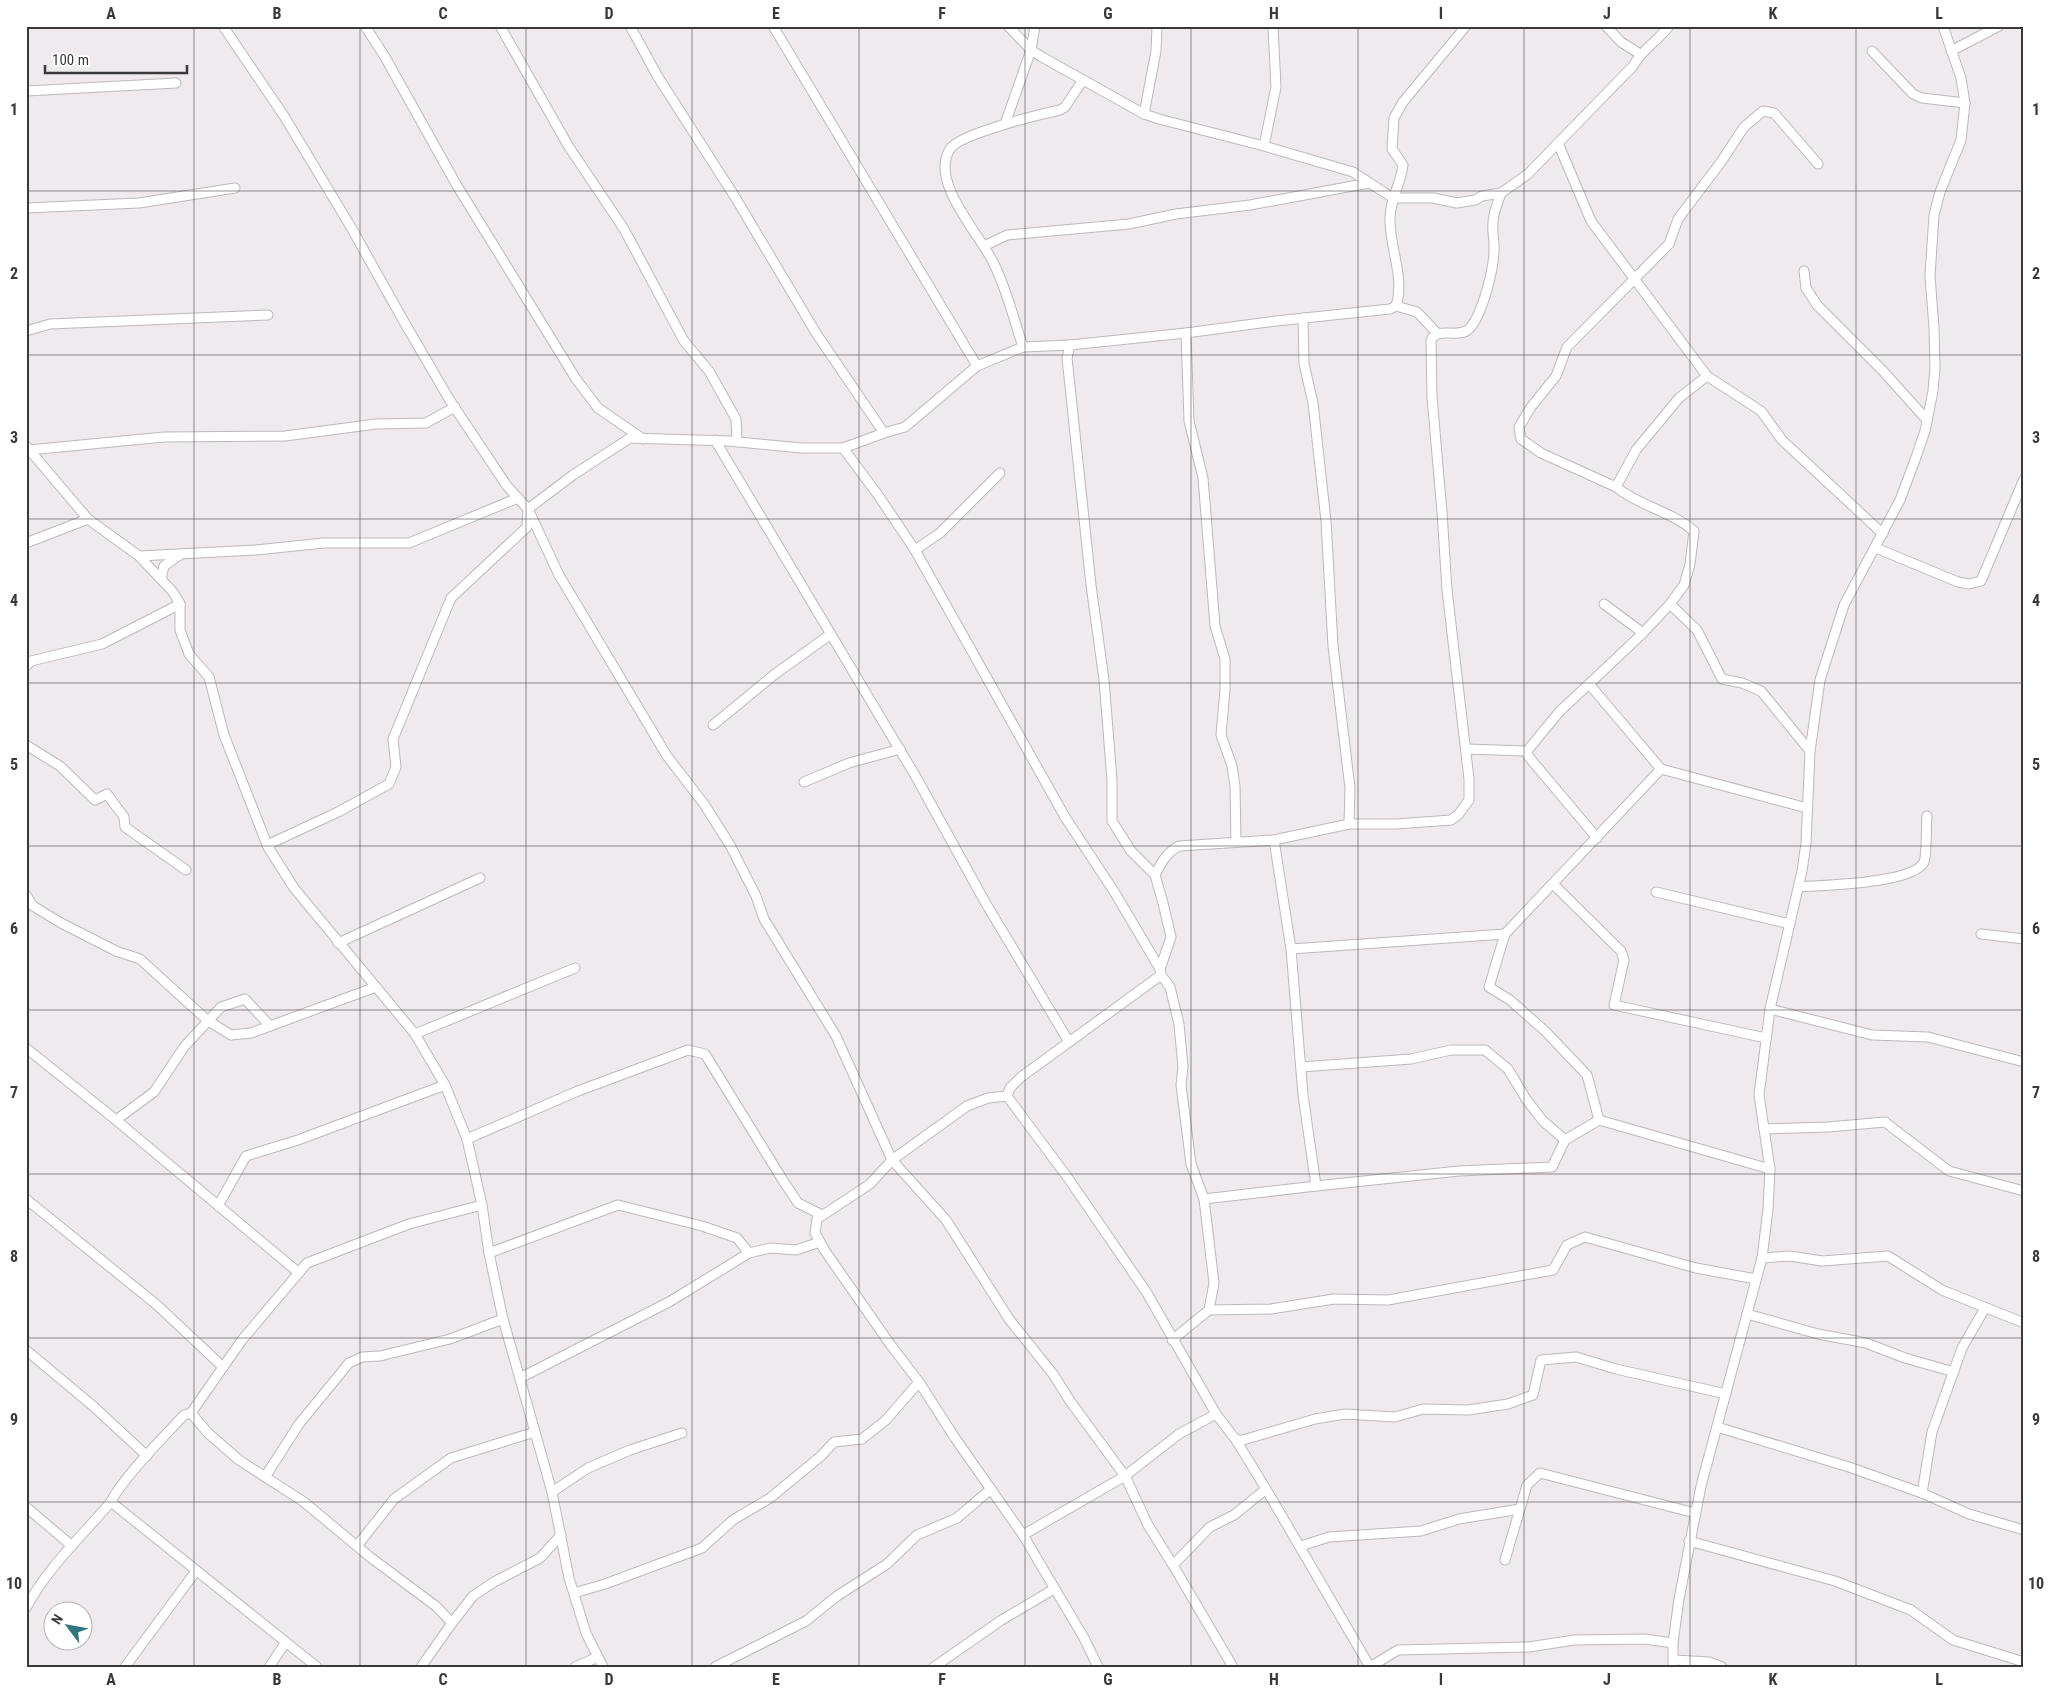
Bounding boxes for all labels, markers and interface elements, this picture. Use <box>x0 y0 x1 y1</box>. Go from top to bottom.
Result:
text: A <box>106 4 116 23</box>
text: B <box>273 4 282 23</box>
text: C <box>438 4 448 23</box>
text: D <box>604 4 614 23</box>
text: E <box>772 4 780 23</box>
text: F <box>938 4 946 23</box>
text: G <box>1103 4 1113 23</box>
text: H <box>1269 4 1279 23</box>
text: I <box>1439 4 1443 23</box>
text: J <box>1603 4 1611 23</box>
text: K <box>1769 4 1778 23</box>
text: L <box>1935 4 1943 23</box>
scale bar <box>45 42 188 74</box>
text: 100 m <box>52 51 89 69</box>
text: 1 <box>10 100 18 119</box>
text: 1 <box>2032 100 2040 119</box>
text: 2 <box>10 264 18 283</box>
text: 2 <box>2032 264 2040 283</box>
text: 3 <box>10 428 18 447</box>
text: 3 <box>2032 428 2040 447</box>
text: 4 <box>10 591 18 610</box>
text: 4 <box>2032 591 2040 610</box>
text: 5 <box>10 755 18 774</box>
text: 5 <box>2032 755 2040 774</box>
text: 6 <box>10 919 18 938</box>
text: 6 <box>2032 919 2040 938</box>
text: 7 <box>10 1083 18 1102</box>
text: 7 <box>2032 1083 2040 1102</box>
text: 8 <box>10 1247 18 1266</box>
text: 8 <box>2032 1247 2040 1266</box>
text: 9 <box>10 1410 18 1429</box>
text: 9 <box>2032 1410 2040 1429</box>
text: 10 <box>6 1574 22 1593</box>
text: 10 <box>2028 1574 2044 1593</box>
north arrow <box>42 1600 92 1650</box>
text: N <box>48 1611 66 1627</box>
text: A <box>106 1670 116 1689</box>
text: B <box>273 1670 282 1689</box>
text: C <box>438 1670 448 1689</box>
text: D <box>604 1670 614 1689</box>
text: E <box>772 1670 780 1689</box>
text: F <box>938 1670 946 1689</box>
text: G <box>1103 1670 1113 1689</box>
text: H <box>1269 1670 1279 1689</box>
text: I <box>1439 1670 1443 1689</box>
text: J <box>1603 1670 1611 1689</box>
text: K <box>1769 1670 1778 1689</box>
text: L <box>1935 1670 1943 1689</box>

